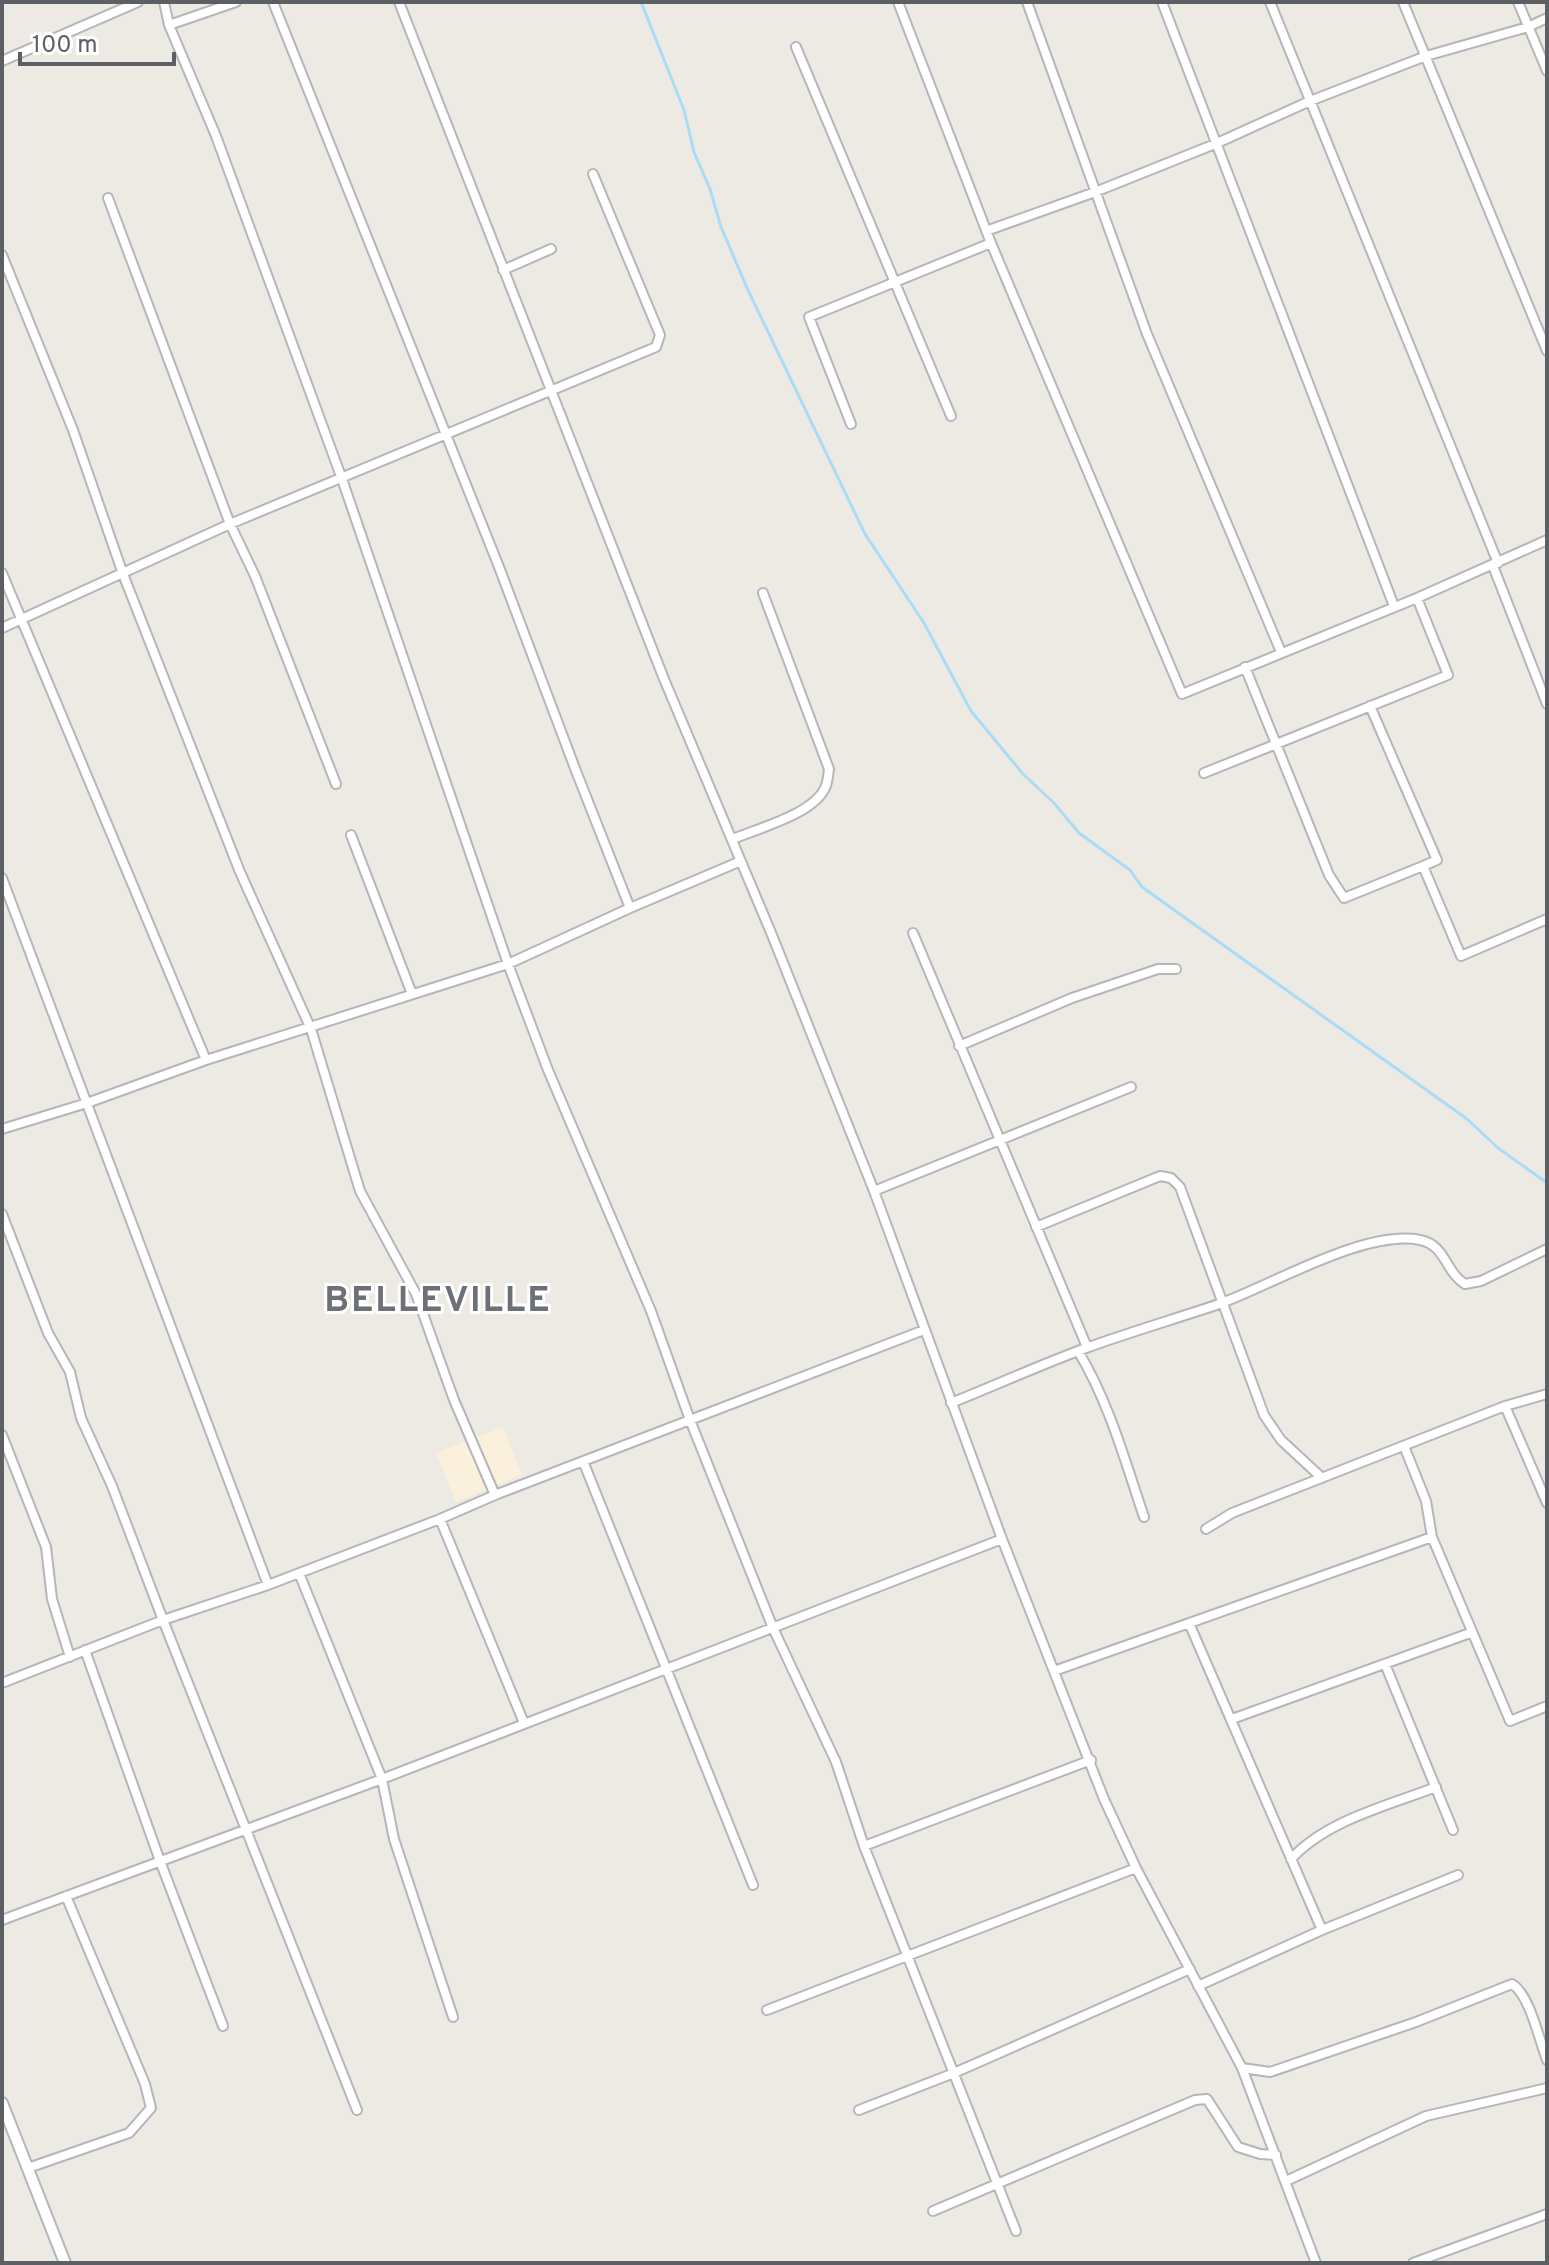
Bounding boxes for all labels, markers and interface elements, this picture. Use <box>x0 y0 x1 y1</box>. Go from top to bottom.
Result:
scale bar <box>20 16 174 66</box>
text: 100 m <box>32 31 98 61</box>
district label: BELLEVILLE <box>324 1279 552 1325</box>

